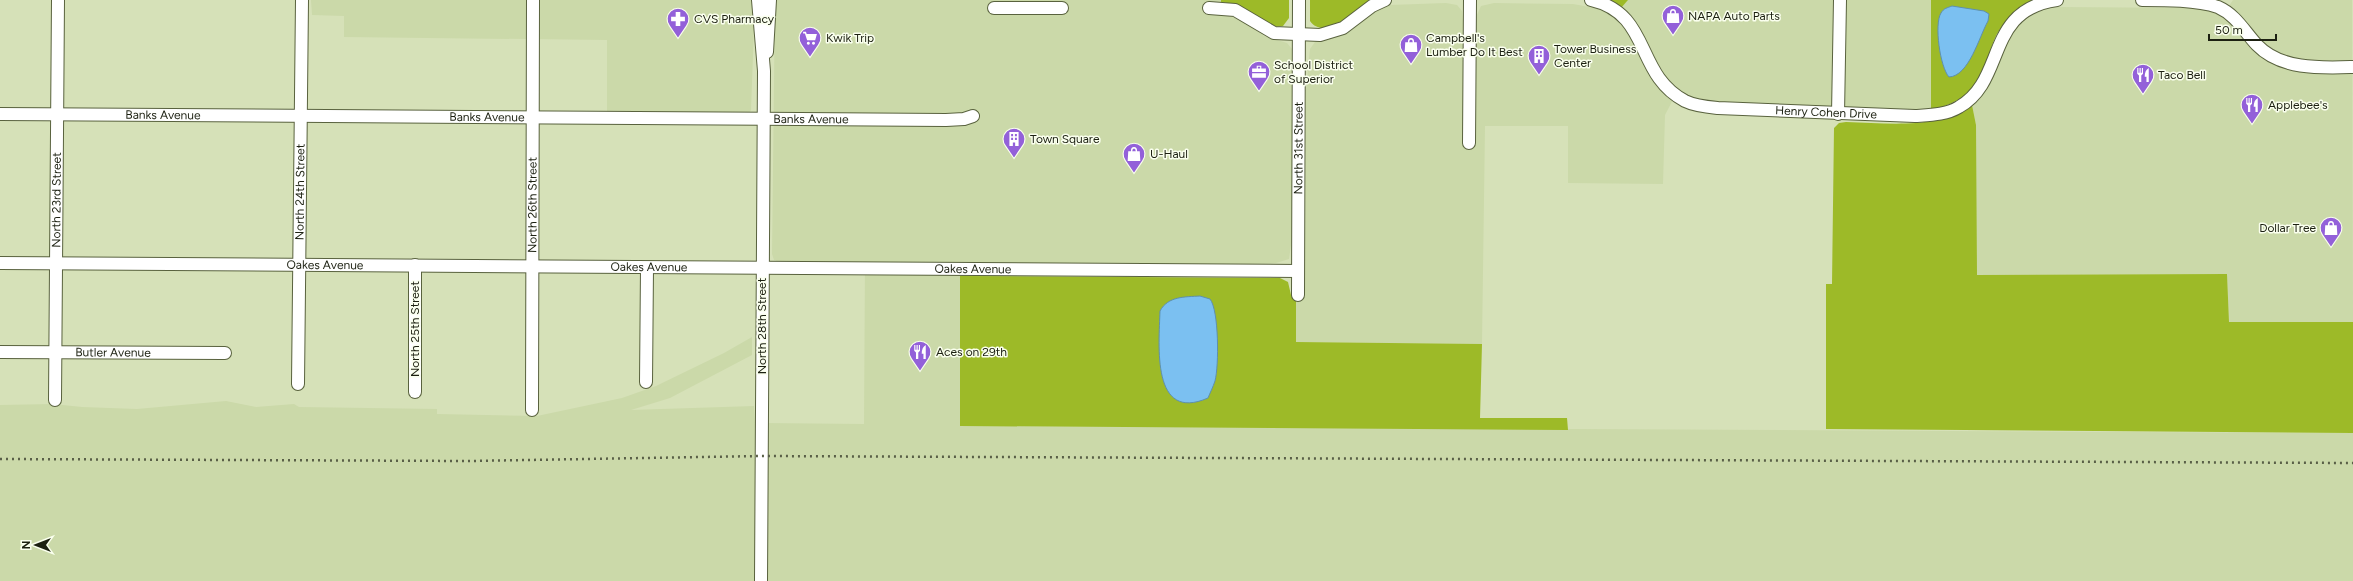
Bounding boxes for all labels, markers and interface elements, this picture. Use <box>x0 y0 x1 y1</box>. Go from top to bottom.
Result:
shop icon: NAPA Auto Parts <box>1660 3 1686 36</box>
pharmacy icon: CVS Pharmacy <box>665 6 691 39</box>
place label: NAPA Auto Parts <box>1688 9 1780 23</box>
place label: CVS Pharmacy <box>694 12 775 26</box>
scale bar <box>2209 16 2276 42</box>
text: 50 m <box>2215 23 2243 37</box>
supermarket icon: Kwik Trip <box>797 25 823 58</box>
place label: Kwik Trip <box>826 31 874 45</box>
place label: Campbell's Lumber Do It Best <box>1426 31 1523 59</box>
shop icon: Campbell's Lumber Do It Best <box>1398 32 1424 65</box>
place label: Tower Business Center <box>1554 42 1637 70</box>
building icon: Tower Business Center <box>1526 43 1552 76</box>
place label: School District of Superior <box>1274 58 1354 86</box>
office icon: School District of Superior <box>1246 59 1272 92</box>
restaurant icon: Taco Bell <box>2130 62 2156 95</box>
place label: Taco Bell <box>2158 68 2206 82</box>
restaurant icon: Applebee's <box>2239 92 2265 125</box>
place label: Applebee's <box>2268 98 2328 112</box>
street label: North 31st Street <box>1291 101 1306 194</box>
street label: Henry Cohen Drive <box>1775 103 1878 121</box>
street label: Banks Avenue <box>125 108 201 122</box>
street label: Banks Avenue <box>449 110 525 124</box>
street label: Banks Avenue <box>773 112 849 126</box>
building icon: Town Square <box>1001 126 1027 159</box>
place label: Town Square <box>1030 132 1100 146</box>
shop icon: U-Haul <box>1121 141 1147 174</box>
street label: North 24th Street <box>292 143 308 240</box>
place label: U-Haul <box>1150 147 1188 161</box>
street label: North 23rd Street <box>49 152 64 248</box>
street label: North 26th Street <box>525 157 540 253</box>
shop icon: Dollar Tree <box>2318 215 2344 248</box>
place label: Dollar Tree <box>2259 221 2316 235</box>
street label: Oakes Avenue <box>287 258 364 272</box>
street label: Oakes Avenue <box>610 260 688 274</box>
street label: Oakes Avenue <box>934 262 1012 276</box>
street label: North 28th Street <box>755 277 769 374</box>
street label: North 25th Street <box>408 281 422 377</box>
restaurant icon: Aces on 29th <box>907 339 933 372</box>
street label: Butler Avenue <box>75 345 151 360</box>
place label: Aces on 29th <box>936 345 1007 359</box>
north arrow <box>16 525 56 565</box>
text: N <box>20 541 33 549</box>

